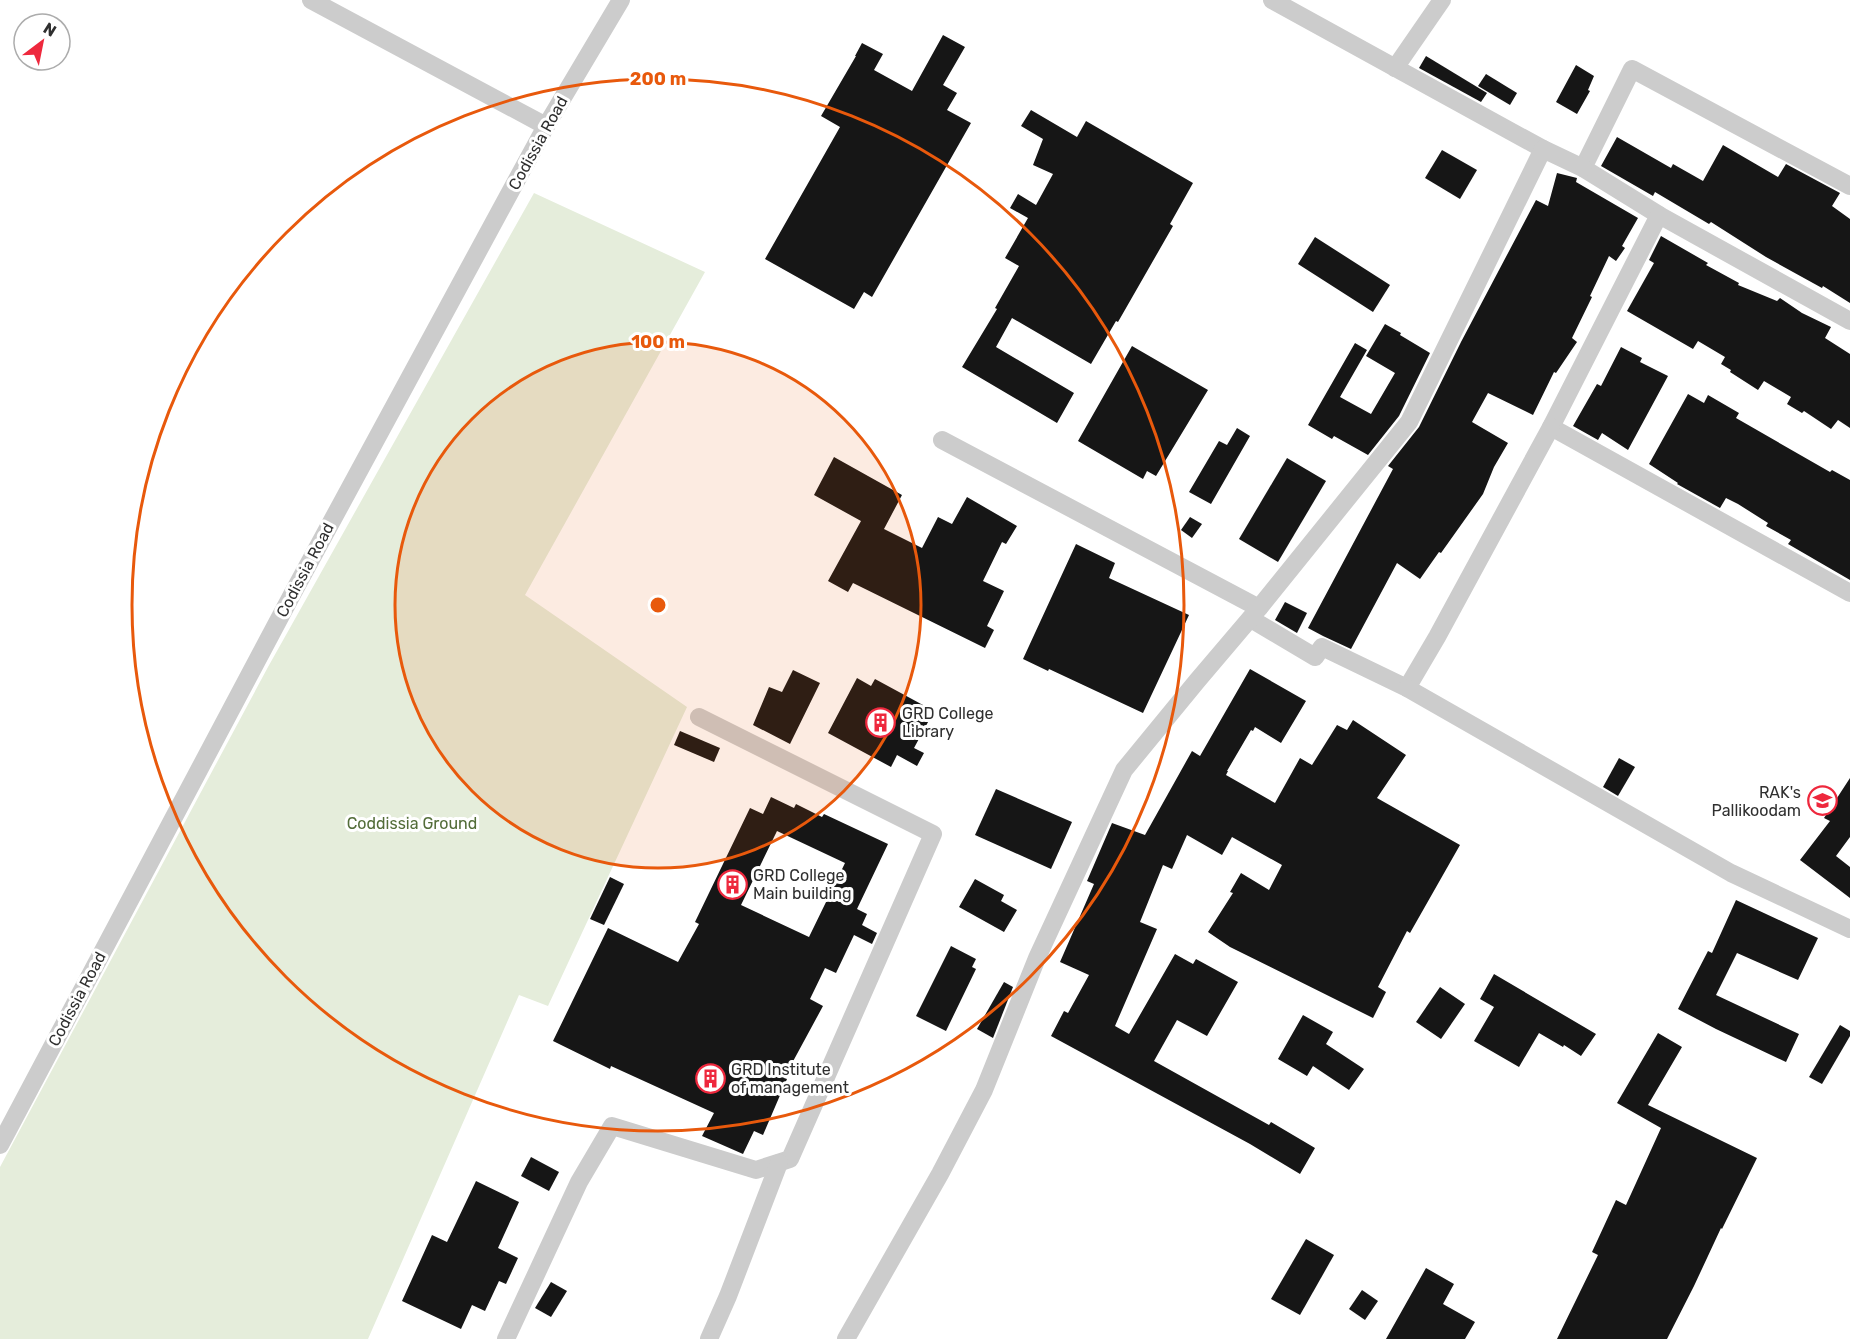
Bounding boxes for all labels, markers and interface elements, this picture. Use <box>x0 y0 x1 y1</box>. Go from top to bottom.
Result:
north arrow <box>12 12 72 72</box>
text: N <box>40 19 60 41</box>
text: 200 m <box>630 68 686 90</box>
street label: Codissia Road <box>504 93 572 193</box>
text: 100 m <box>631 331 685 353</box>
street label: Codissia Road <box>272 520 338 620</box>
centre of rings <box>648 595 668 615</box>
place label: GRD College Library <box>902 704 993 741</box>
building icon: GRD College Library <box>865 706 897 738</box>
place label: RAK's Pallikoodam <box>1712 783 1801 820</box>
school or university icon: RAK's Pallikoodam <box>1806 785 1838 817</box>
park label: Coddissia Ground <box>347 814 477 833</box>
place label: GRD College Main building <box>753 866 852 903</box>
building icon: GRD College Main building <box>716 868 748 900</box>
street label: Codissia Road <box>44 949 110 1049</box>
place label: GRD Institute of management <box>731 1060 849 1097</box>
building icon: GRD Institute of management <box>694 1062 726 1094</box>

